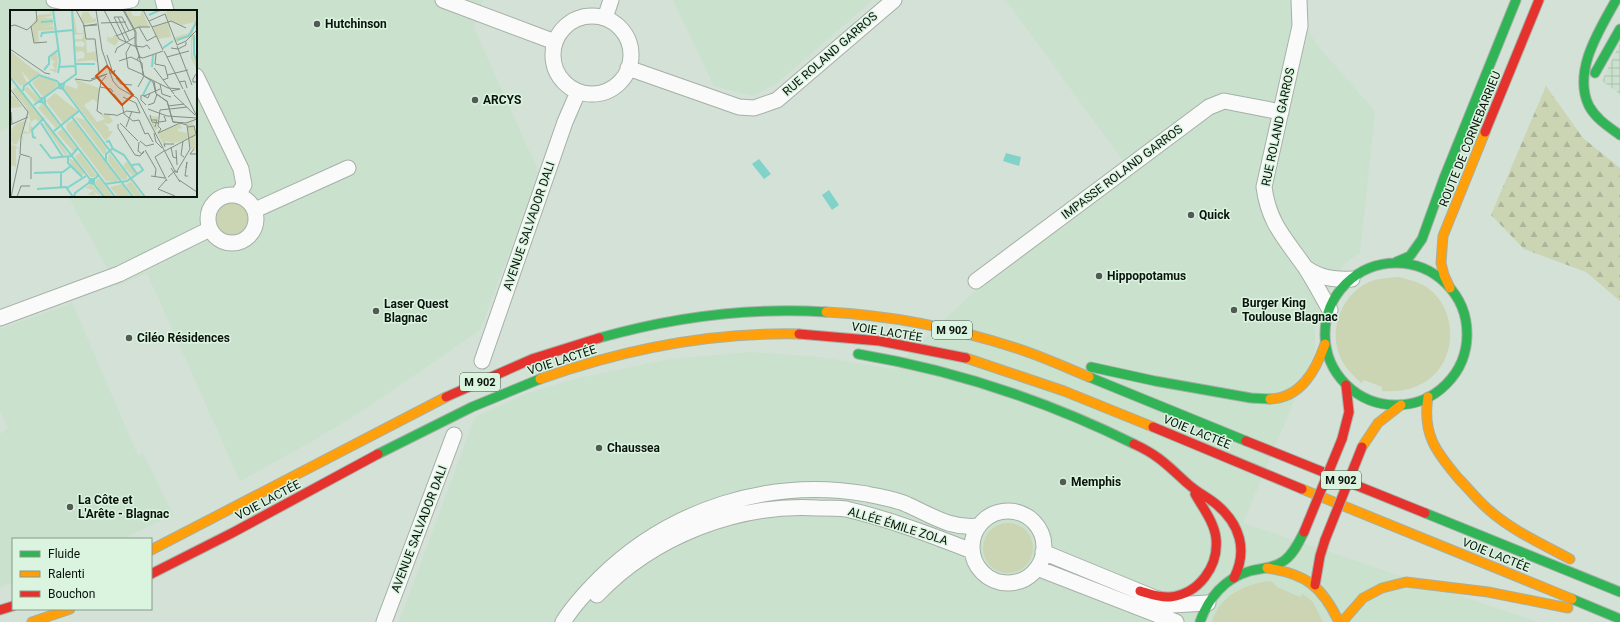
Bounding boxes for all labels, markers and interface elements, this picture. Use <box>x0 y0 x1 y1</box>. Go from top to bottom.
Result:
street label: RUE ROLAND GARROS <box>780 9 880 99</box>
inset map <box>10 10 197 197</box>
place label: Hutchinson <box>325 17 387 31</box>
marker: Hutchinson <box>312 19 322 29</box>
street label: RUE ROLAND GARROS <box>1259 67 1297 187</box>
street label: ROUTE DE CORNEBARRIEU <box>1436 69 1504 209</box>
place label: ARCYS <box>483 93 521 107</box>
marker: ARCYS <box>470 95 480 105</box>
street label: IMPASSE ROLAND GARROS <box>1059 122 1185 222</box>
street label: AVENUE SALVADOR DALI <box>500 160 558 292</box>
place label: Quick <box>1199 208 1230 222</box>
marker: Quick <box>1186 210 1196 220</box>
place label: Hippopotamus <box>1107 269 1186 283</box>
marker: Hippopotamus <box>1094 271 1104 281</box>
place label: Burger King Toulouse Blagnac <box>1242 296 1338 324</box>
place label: Laser Quest Blagnac <box>384 297 449 325</box>
marker: Burger King Toulouse Blagnac <box>1229 305 1239 315</box>
marker: Laser Quest Blagnac <box>371 306 381 316</box>
street label: VOIE LACTÉE <box>851 318 924 345</box>
road number: M 902 <box>932 321 972 339</box>
place label: Ciléo Résidences <box>137 331 230 345</box>
marker: Ciléo Résidences <box>124 333 134 343</box>
street label: VOIE LACTÉE <box>525 341 598 378</box>
road number: M 902 <box>460 373 500 391</box>
street label: VOIE LACTÉE <box>1161 411 1233 452</box>
place label: Chaussea <box>607 441 661 455</box>
marker: Chaussea <box>594 443 604 453</box>
street label: AVENUE SALVADOR DALI <box>388 463 450 595</box>
road number: M 902 <box>1321 471 1361 489</box>
place label: Memphis <box>1071 475 1121 489</box>
street label: VOIE LACTÉE <box>233 476 303 523</box>
marker: Memphis <box>1058 477 1068 487</box>
place label: La Côte et L'Arête - Blagnac <box>78 493 169 521</box>
marker: La Côte et L'Arête - Blagnac <box>65 502 75 512</box>
street label: ALLÉE ÉMILE ZOLA <box>846 503 950 548</box>
street label: VOIE LACTÉE <box>1460 534 1532 575</box>
legend <box>12 538 152 610</box>
text: Fluide <box>48 547 80 561</box>
text: Ralenti <box>48 567 85 581</box>
text: Bouchon <box>48 587 95 601</box>

